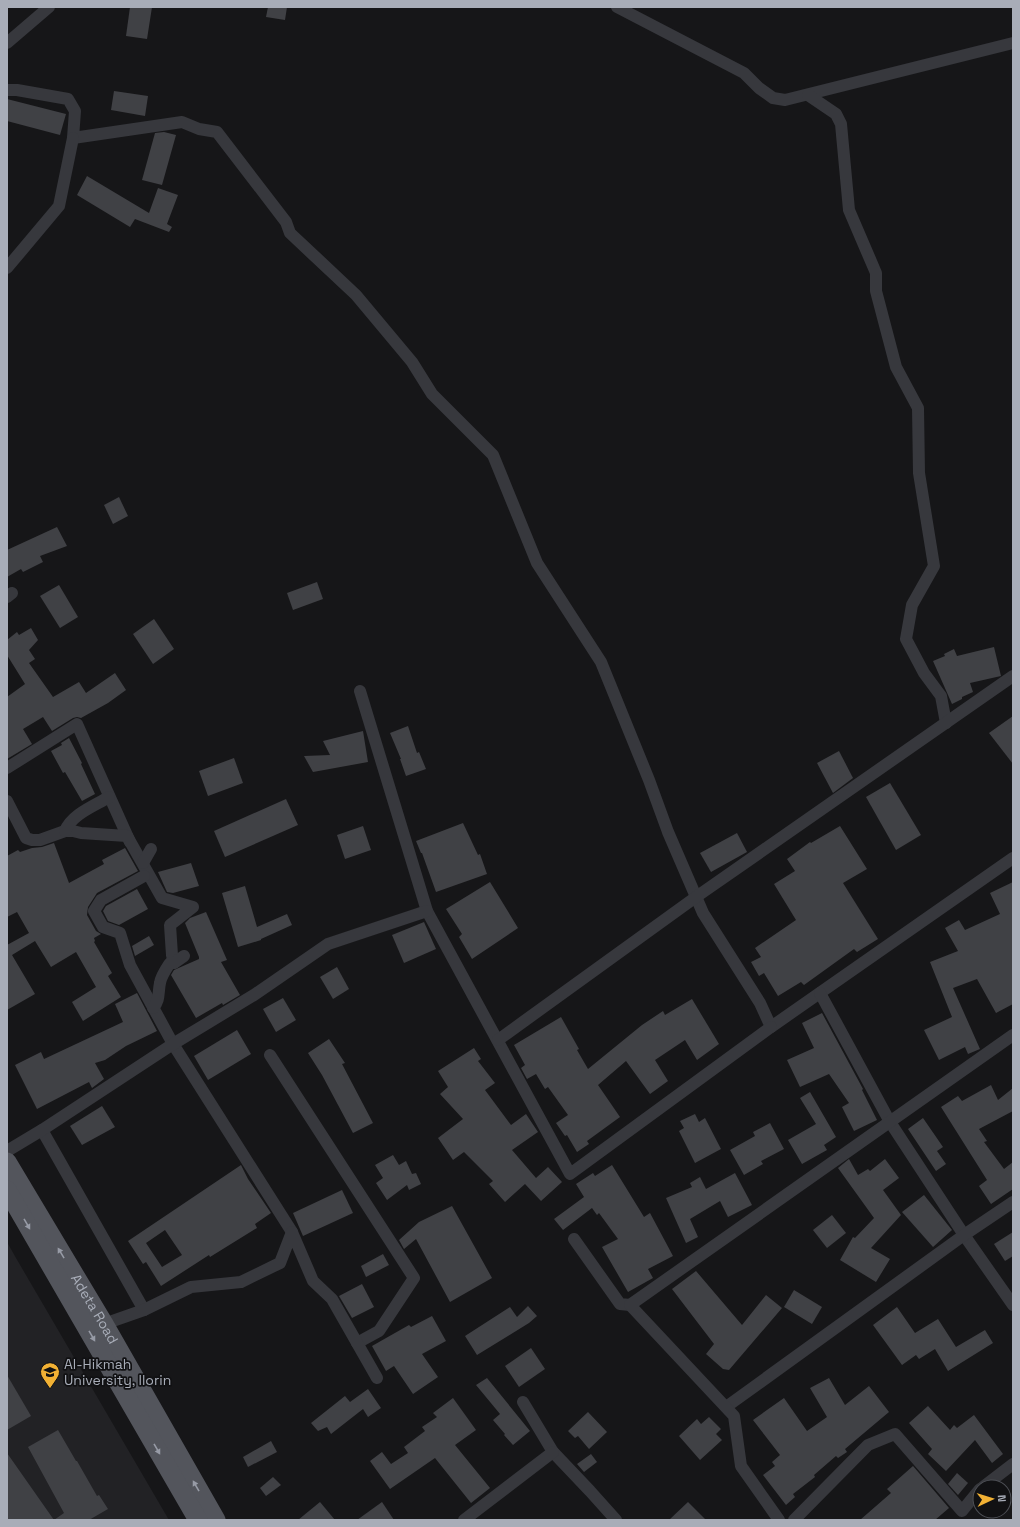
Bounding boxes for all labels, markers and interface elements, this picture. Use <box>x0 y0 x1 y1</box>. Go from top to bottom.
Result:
one-way arrow <box>23 1218 30 1230</box>
one-way arrow <box>57 1247 64 1259</box>
street label: Adeta Road <box>67 1270 122 1347</box>
one-way arrow <box>88 1331 95 1342</box>
place label: Al-Hikmah University, Ilorin <box>64 1355 171 1389</box>
school or university icon: Al-Hikmah University, Ilorin <box>39 1361 61 1389</box>
one-way arrow <box>153 1443 160 1455</box>
north arrow <box>972 1479 1012 1519</box>
one-way arrow <box>193 1480 200 1492</box>
text: N <box>995 1494 1009 1502</box>

